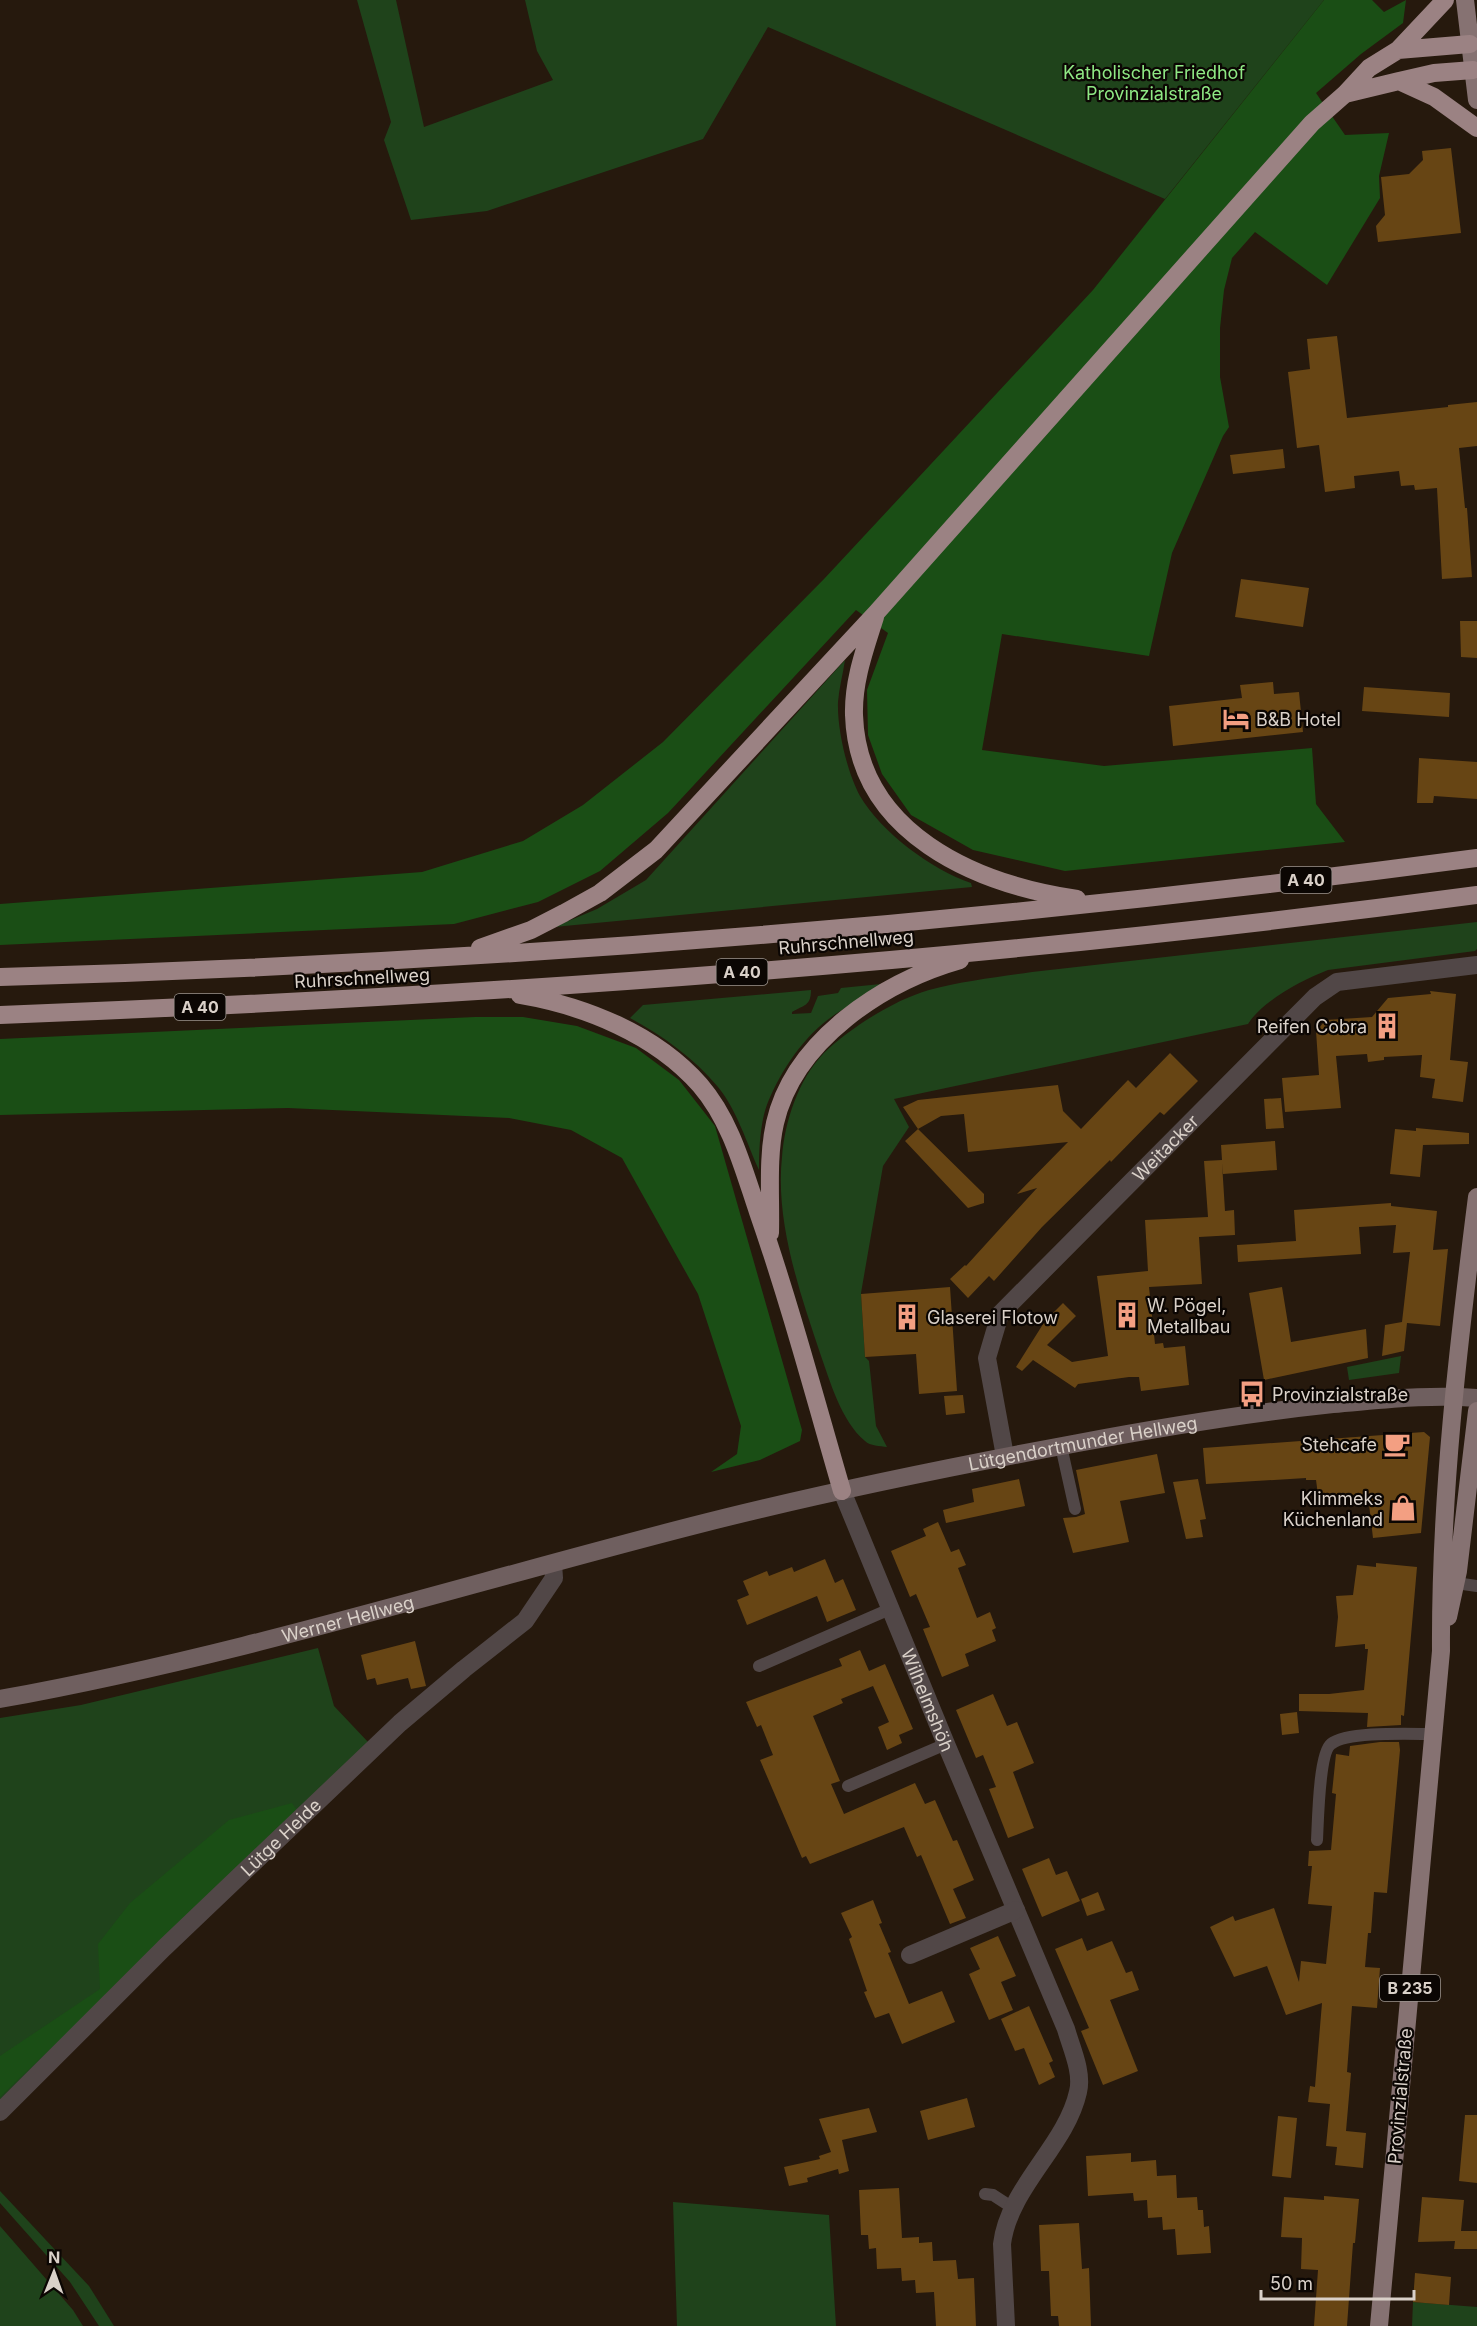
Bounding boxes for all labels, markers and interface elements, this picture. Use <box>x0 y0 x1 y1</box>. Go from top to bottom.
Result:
park label: Katholischer Friedhof Provinzialstraße <box>1063 62 1245 104</box>
hotel icon: B&B Hotel <box>1221 704 1251 734</box>
place label: B&B Hotel <box>1256 709 1341 730</box>
road number: A 40 <box>1280 867 1332 893</box>
street label: Ruhrschnellweg <box>777 926 915 958</box>
road number: A 40 <box>716 959 768 985</box>
street label: Ruhrschnellweg <box>294 964 430 992</box>
road number: A 40 <box>174 994 226 1020</box>
building icon: Reifen Cobra <box>1372 1011 1402 1041</box>
place label: Reifen Cobra <box>1257 1016 1367 1037</box>
street label: Weitacker <box>1128 1110 1203 1185</box>
place label: W. Pögel, Metallbau <box>1147 1295 1231 1337</box>
building icon: W. Pögel, Metallbau <box>1112 1300 1142 1330</box>
building icon: Glaserei Flotow <box>892 1302 922 1332</box>
place label: Glaserei Flotow <box>927 1307 1058 1328</box>
bus stop icon: Provinzialstraße <box>1237 1379 1267 1409</box>
place label: Provinzialstraße <box>1272 1384 1408 1405</box>
street label: Lütgendortmunder Hellweg <box>966 1412 1199 1474</box>
cafe icon: Stehcafe <box>1382 1429 1412 1459</box>
place label: Stehcafe <box>1301 1434 1377 1455</box>
place label: Klimmeks Küchenland <box>1283 1488 1383 1530</box>
shop icon: Klimmeks Küchenland <box>1388 1493 1418 1523</box>
street label: Werner Hellweg <box>279 1591 416 1646</box>
street label: Wilhelmshöh <box>897 1645 958 1755</box>
street label: Lütge Heide <box>236 1794 325 1880</box>
road number: B 235 <box>1380 1975 1440 2001</box>
street label: Provinzialstraße <box>1384 2027 1416 2165</box>
north arrow <box>24 2242 84 2302</box>
text: N <box>48 2247 61 2267</box>
scale bar <box>1261 2263 1414 2301</box>
text: 50 m <box>1270 2273 1313 2294</box>

